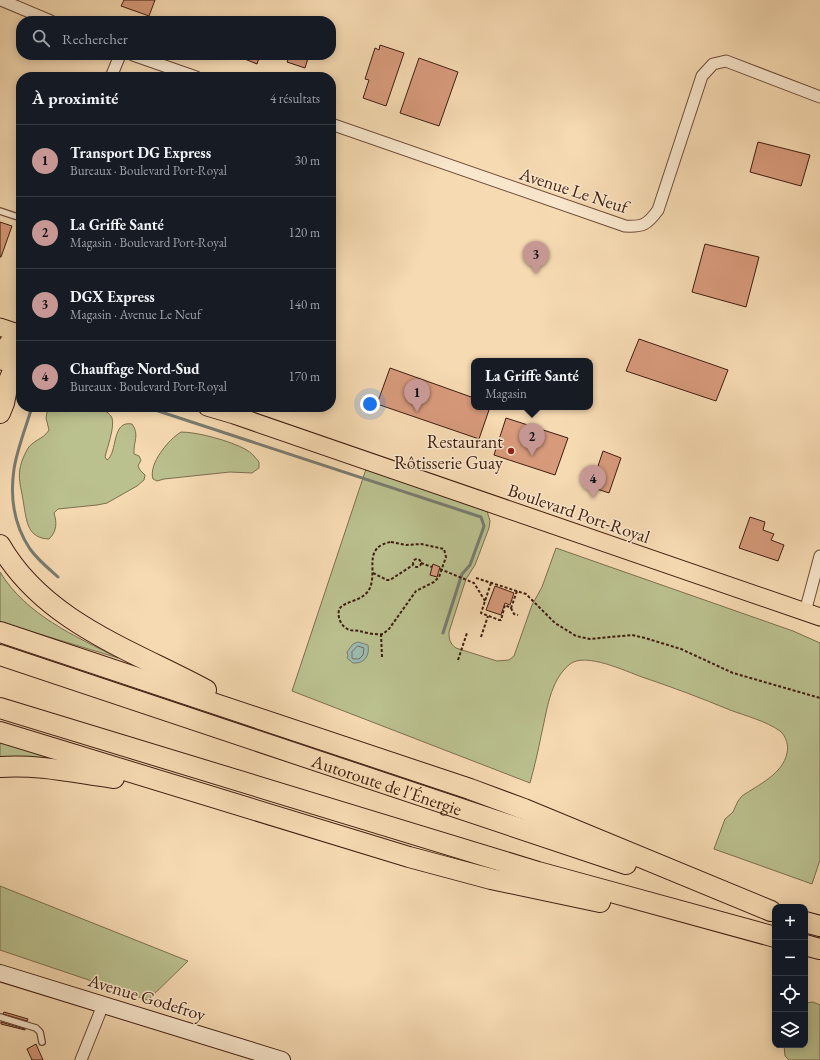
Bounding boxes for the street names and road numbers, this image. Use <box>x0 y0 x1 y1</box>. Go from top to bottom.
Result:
street label: Avenue Le Neuf <box>516 161 633 219</box>
street label: Boulevard Port-Royal <box>505 478 653 548</box>
street label: Autoroute de l'Énergie <box>308 748 465 820</box>
street label: Avenue Godefroy <box>85 968 209 1026</box>

